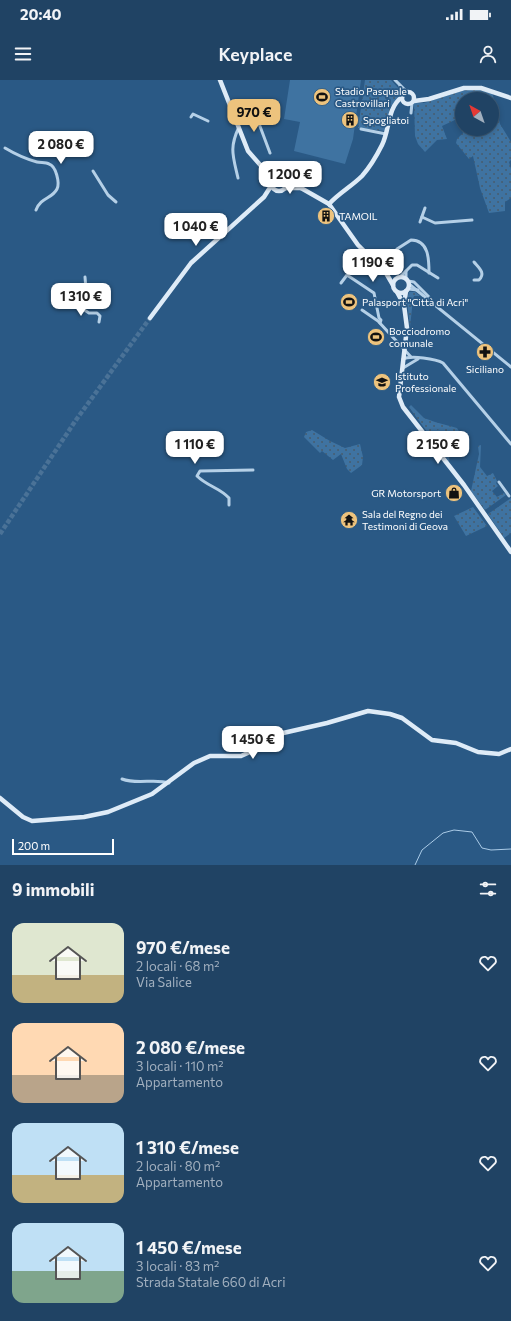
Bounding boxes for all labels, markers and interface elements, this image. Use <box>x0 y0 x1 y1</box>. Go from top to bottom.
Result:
text: 20:40 <box>20 5 62 23</box>
icon: menu <box>12 43 34 65</box>
text: Keyplace <box>219 43 292 65</box>
icon: person <box>477 43 499 65</box>
place label: Stadio Pasquale Castrovillari <box>335 85 407 109</box>
sports icon: Stadio Pasquale Castrovillari <box>312 87 332 107</box>
north arrow <box>455 92 499 136</box>
map controls <box>455 92 499 136</box>
pin: 970 € <box>226 99 282 133</box>
text: 970 € <box>236 104 272 120</box>
building icon: Spogliatoi <box>340 110 360 130</box>
place label: Spogliatoi <box>363 114 409 126</box>
pin: 2 080 € <box>24 131 98 165</box>
text: 2 080 € <box>38 136 84 152</box>
pin: 1 200 € <box>253 161 327 195</box>
text: 1 200 € <box>268 166 312 182</box>
building icon: TAMOIL <box>316 206 336 226</box>
place label: TAMOIL <box>339 210 378 222</box>
pin: 1 040 € <box>159 213 233 247</box>
text: 1 040 € <box>173 218 219 234</box>
pin: 1 190 € <box>336 249 410 283</box>
text: 1 190 € <box>352 254 394 270</box>
pin: 1 310 € <box>44 283 118 317</box>
text: 1 310 € <box>60 288 102 304</box>
sports icon: Palasport "Città di Acri" <box>339 292 359 312</box>
place label: Palasport "Città di Acri" <box>362 296 469 308</box>
place label: Bocciodromo comunale <box>389 325 450 349</box>
sports icon: Bocciodromo comunale <box>366 327 386 347</box>
pharmacy icon: Siciliano <box>475 342 495 362</box>
place label: Siciliano <box>466 363 504 375</box>
place label: Istituto Professionale <box>395 370 456 394</box>
school or university icon: Istituto Professionale <box>372 372 392 392</box>
pin: 1 110 € <box>158 431 232 465</box>
pin: 2 150 € <box>401 431 475 465</box>
text: 1 110 € <box>175 436 215 452</box>
text: 2 150 € <box>416 436 460 452</box>
shop icon: GR Motorsport <box>444 483 464 503</box>
place label: GR Motorsport <box>371 487 441 499</box>
place label: Sala del Regno dei Testimoni di Geova <box>362 508 448 532</box>
temple icon: Sala del Regno dei Testimoni di Geova <box>339 510 359 530</box>
pin: 1 450 € <box>216 726 290 760</box>
text: 1 450 € <box>231 731 275 747</box>
scale bar <box>12 837 114 856</box>
text: 200 m <box>18 839 50 852</box>
icon: filters <box>477 878 499 900</box>
text: 9 immobili <box>12 879 94 900</box>
text: 970 €/mese <box>136 937 230 958</box>
icon: home <box>44 939 92 987</box>
icon: heart <box>477 952 499 974</box>
text: 2 locali · 68 m² <box>136 958 220 974</box>
text: Via Salice <box>136 974 192 990</box>
text: 2 080 €/mese <box>136 1037 245 1058</box>
icon: home <box>44 1039 92 1087</box>
icon: heart <box>477 1052 499 1074</box>
text: 3 locali · 110 m² <box>136 1058 224 1074</box>
text: Appartamento <box>136 1074 223 1090</box>
text: 1 310 €/mese <box>136 1137 239 1158</box>
icon: home <box>44 1139 92 1187</box>
icon: heart <box>477 1152 499 1174</box>
text: 2 locali · 80 m² <box>136 1158 220 1174</box>
text: Appartamento <box>136 1174 223 1190</box>
text: 1 450 €/mese <box>136 1237 242 1258</box>
icon: home <box>44 1239 92 1287</box>
icon: heart <box>477 1252 499 1274</box>
text: 3 locali · 83 m² <box>136 1258 219 1274</box>
text: Strada Statale 660 di Acri <box>136 1274 286 1290</box>

